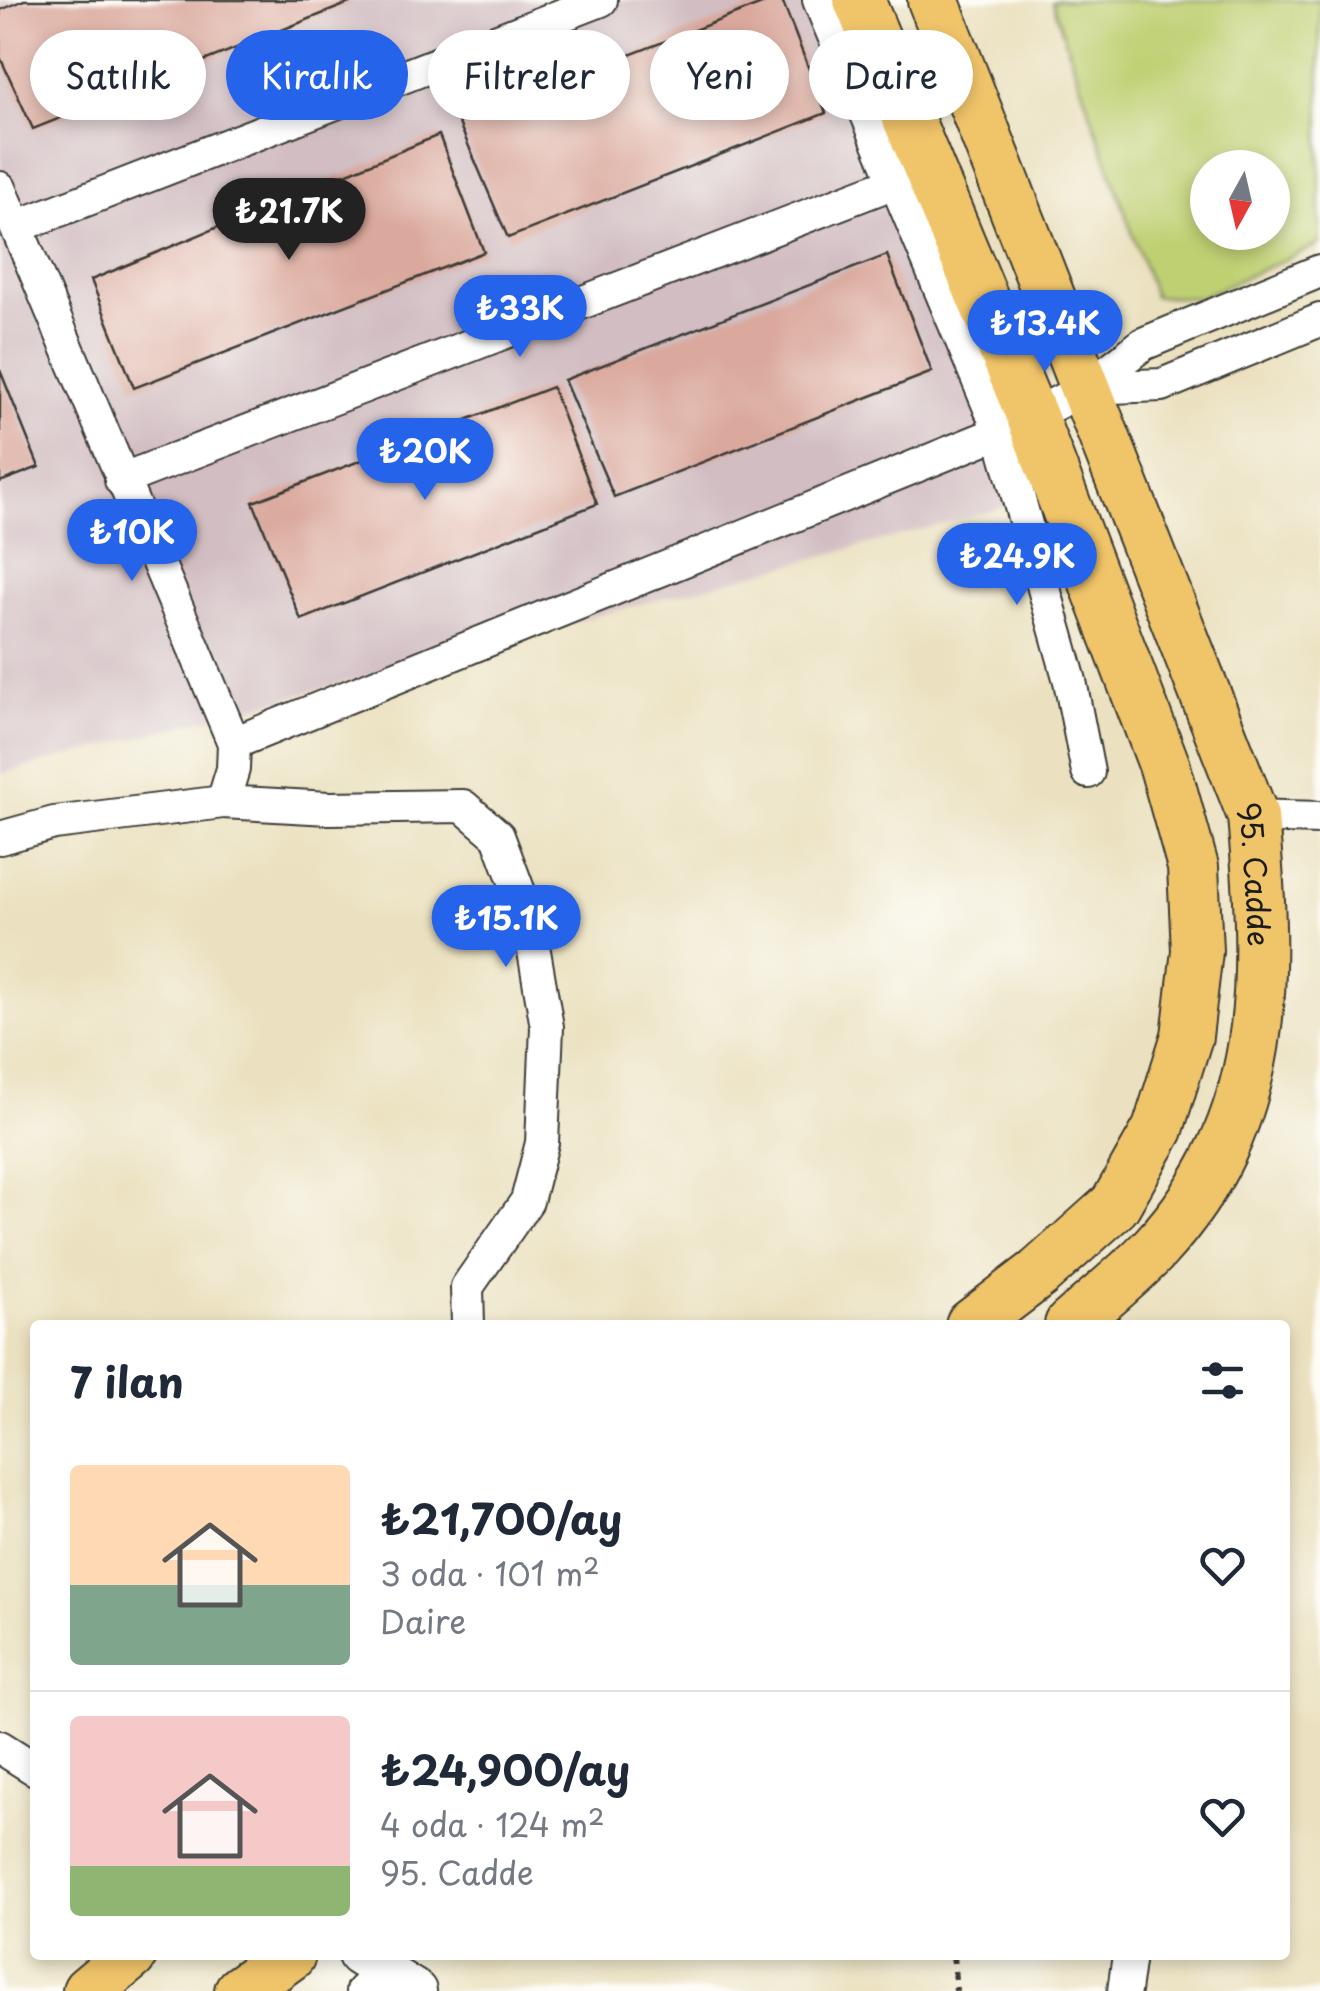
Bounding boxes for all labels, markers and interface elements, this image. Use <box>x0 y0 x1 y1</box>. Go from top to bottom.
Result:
chip: Satılık <box>30 30 206 120</box>
chip: Kiralık <box>226 30 408 120</box>
chip: Filtreler <box>428 30 630 120</box>
chip: Yeni <box>650 30 789 120</box>
chip: Daire <box>809 30 973 120</box>
north arrow <box>1190 150 1290 250</box>
map controls <box>1190 150 1290 250</box>
pin: ₺21.7K <box>208 178 370 263</box>
text: ₺21.7K <box>235 186 343 234</box>
pin: ₺33K <box>461 275 579 360</box>
text: ₺33K <box>476 283 564 331</box>
pin: ₺13.4K <box>964 290 1126 375</box>
text: ₺13.4K <box>990 298 1100 346</box>
pin: ₺20K <box>366 418 484 503</box>
text: ₺20K <box>379 426 472 474</box>
pin: ₺10K <box>73 499 191 584</box>
text: ₺10K <box>89 507 175 555</box>
pin: ₺24.9K <box>936 523 1098 608</box>
text: ₺24.9K <box>959 531 1075 579</box>
street label: 95. Cadde <box>1227 795 1283 947</box>
pin: ₺15.1K <box>425 885 587 970</box>
text: ₺15.1K <box>454 893 558 941</box>
text: 7 ilan <box>70 1349 184 1412</box>
icon: filters <box>1195 1353 1250 1408</box>
text: ₺21,700/ay <box>380 1486 622 1549</box>
icon: home <box>150 1505 270 1625</box>
icon: heart <box>1195 1538 1250 1593</box>
text: 3 oda · 101 m² <box>380 1549 600 1597</box>
text: Daire <box>380 1597 466 1645</box>
text: ₺24,900/ay <box>380 1737 630 1800</box>
icon: home <box>150 1756 270 1876</box>
icon: heart <box>1195 1789 1250 1844</box>
text: 4 oda · 124 m² <box>380 1800 605 1848</box>
text: 95. Cadde <box>380 1848 534 1896</box>

